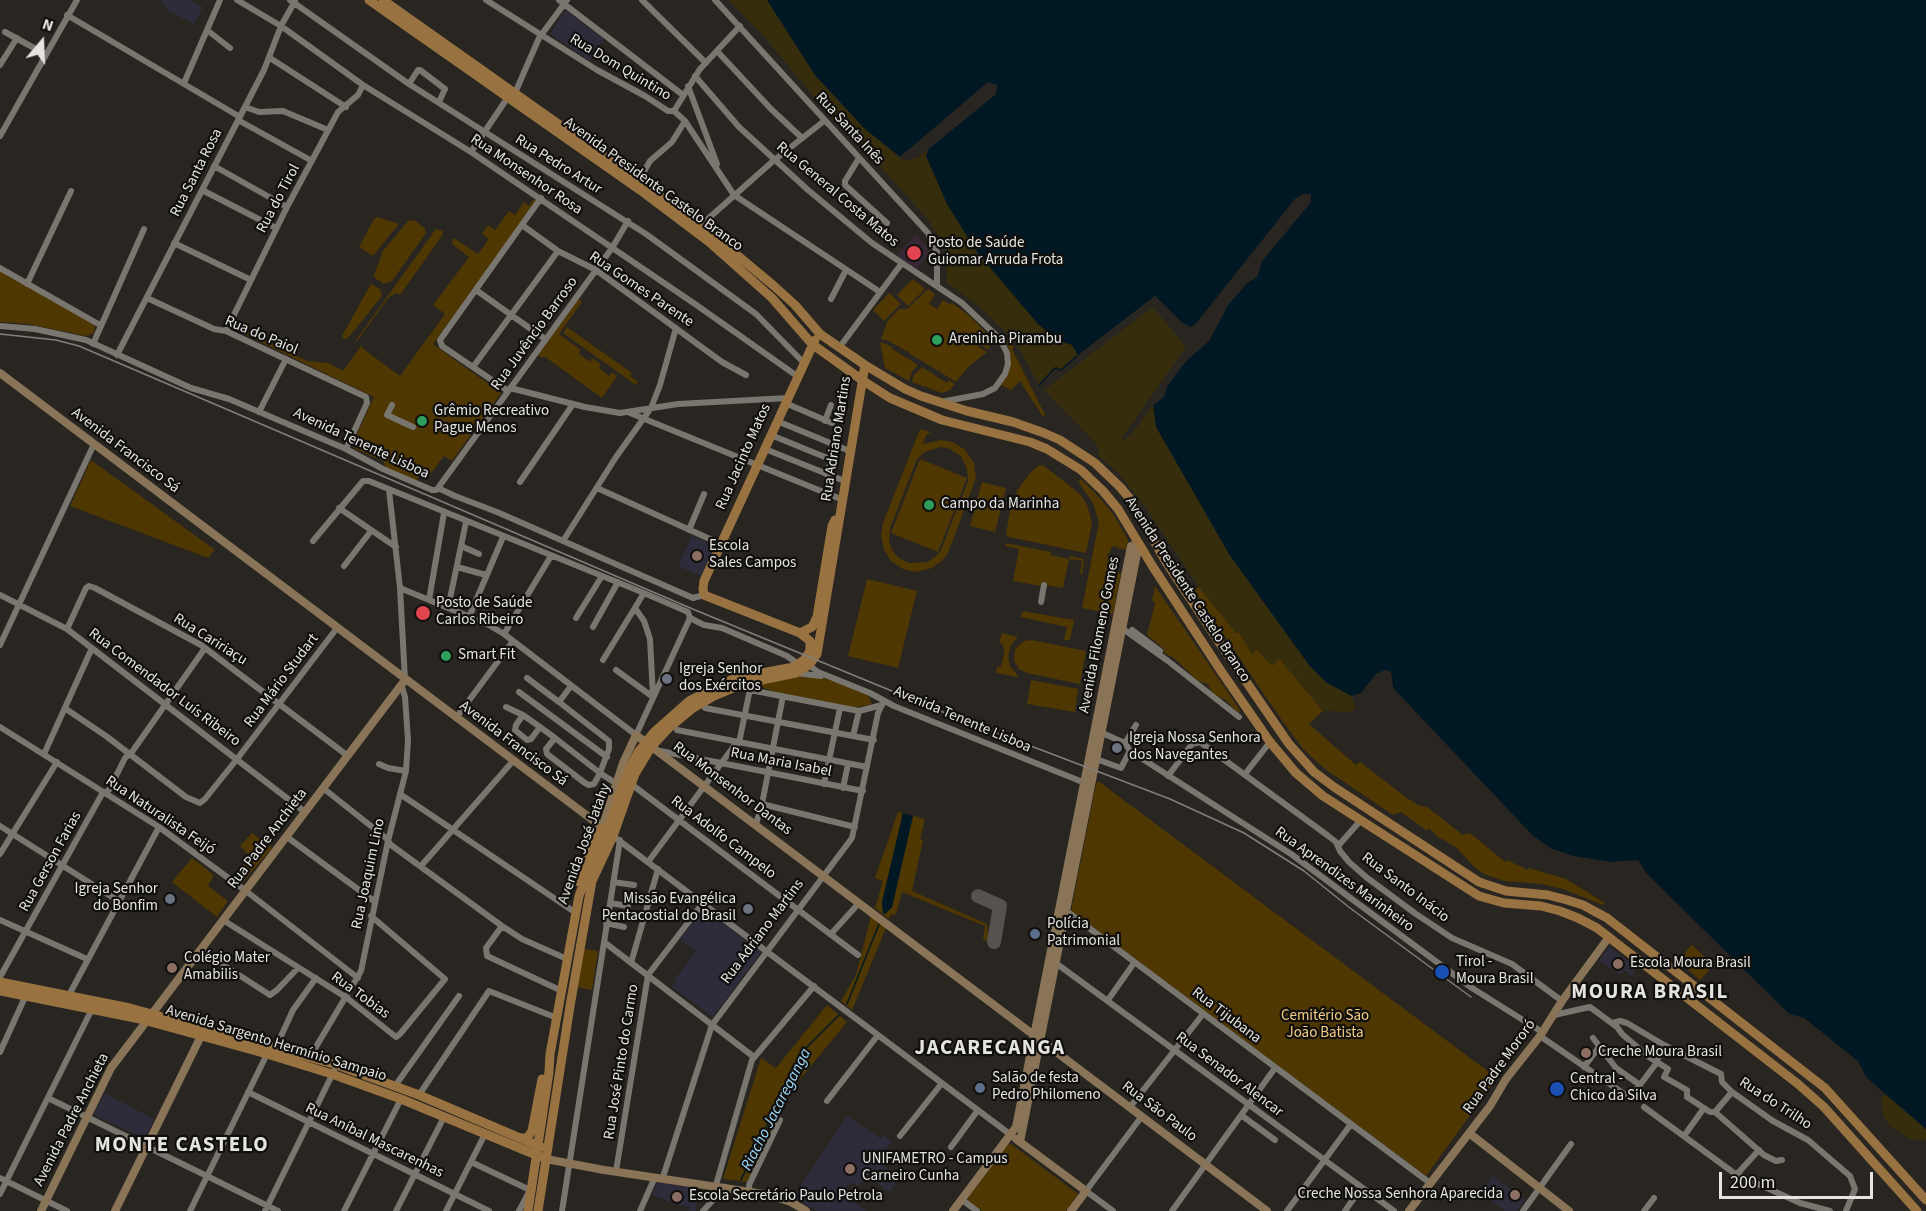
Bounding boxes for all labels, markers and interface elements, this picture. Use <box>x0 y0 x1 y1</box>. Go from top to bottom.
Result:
north arrow <box>12 12 72 72</box>
text: N <box>39 13 56 37</box>
street label: Rua Dom Quintino <box>566 31 674 105</box>
street label: Rua Santa Inês <box>811 89 887 169</box>
street label: Avenida Presidente Castelo Branco <box>560 114 746 256</box>
street label: Rua Santa Rosa <box>167 126 227 220</box>
street label: Rua Monsenhor Rosa <box>467 131 585 219</box>
street label: Rua Pedro Artur <box>511 131 605 199</box>
street label: Rua General Costa Matos <box>772 139 902 251</box>
street label: Rua do Tirol <box>253 161 305 237</box>
place label: Posto de Saúde Guiomar Arruda Frota <box>928 235 1063 270</box>
marker: Posto de Saúde Guiomar Arruda Frota <box>905 244 923 262</box>
street label: Rua Gomes Parente <box>585 248 697 332</box>
street label: Rua Juvêncio Barroso <box>488 274 582 394</box>
street label: Rua do Paiol <box>222 313 300 359</box>
place label: Areninha Pirambu <box>949 331 1062 349</box>
marker: Areninha Pirambu <box>930 333 944 347</box>
street label: Rua Adriano Martins <box>818 375 856 503</box>
street label: Rua Jacinto Matos <box>713 401 775 513</box>
place label: Grêmio Recreativo Pague Menos <box>434 403 549 438</box>
street label: Avenida Francisco Sá <box>67 404 183 498</box>
street label: Avenida Tenente Lisboa <box>290 405 432 483</box>
marker: Grêmio Recreativo Pague Menos <box>415 414 429 428</box>
street label: Avenida Presidente Castelo Branco <box>1120 494 1254 686</box>
place label: Campo da Marinha <box>941 496 1059 514</box>
marker: Campo da Marinha <box>922 498 936 512</box>
place label: Escola Sales Campos <box>709 538 796 573</box>
marker: Escola Sales Campos <box>690 549 704 563</box>
street label: Avenida Filomeno Gomes <box>1076 555 1124 715</box>
place label: Posto de Saúde Carlos Ribeiro <box>436 595 532 630</box>
marker: Posto de Saúde Carlos Ribeiro <box>414 604 432 622</box>
street label: Rua Caririaçu <box>170 610 250 670</box>
street label: Rua Comendador Luís Ribeiro <box>84 625 244 751</box>
street label: Rua Mário Studart <box>241 631 323 731</box>
place label: Smart Fit <box>458 647 515 665</box>
marker: Smart Fit <box>439 649 453 663</box>
place label: Igreja Senhor dos Exércitos <box>679 661 762 696</box>
marker: Igreja Senhor dos Exércitos <box>660 672 674 686</box>
street label: Avenida Tenente Lisboa <box>890 683 1034 757</box>
street label: Avenida Francisco Sá <box>455 697 571 791</box>
place label: Igreja Nossa Senhora dos Navegantes <box>1129 730 1261 765</box>
street label: Rua Monsenhor Dantas <box>669 738 795 840</box>
marker: Igreja Nossa Senhora dos Navegantes <box>1110 741 1124 755</box>
street label: Rua Maria Isabel <box>729 744 833 782</box>
street label: Rua Naturalista Feijó <box>102 772 218 860</box>
street label: Avenida José Jatahy <box>555 781 615 907</box>
street label: Rua Padre Anchieta <box>224 785 312 893</box>
street label: Rua Adolfo Campelo <box>667 793 779 883</box>
street label: Rua Gerson Farias <box>16 809 86 915</box>
street label: Rua Joaquim Lino <box>348 817 390 931</box>
street label: Rua Aprendizes Marinheiro <box>1271 824 1417 936</box>
street label: Rua Santo Inácio <box>1357 849 1453 927</box>
street label: Rua Adriano Martins <box>718 876 808 988</box>
place label: Igreja Senhor do Bonfim <box>75 881 158 916</box>
place label: Missão Evangélica Pentacostial do Brasil <box>602 891 736 926</box>
marker: Igreja Senhor do Bonfim <box>163 892 177 906</box>
marker: Missão Evangélica Pentacostial do Brasil <box>741 902 755 916</box>
place label: Polícia Patrimonial <box>1047 916 1120 951</box>
marker: Polícia Patrimonial <box>1028 927 1042 941</box>
place label: Colégio Mater Amabilis <box>184 950 270 985</box>
place label: Tirol - Moura Brasil <box>1456 954 1534 989</box>
place label: Escola Moura Brasil <box>1630 955 1751 973</box>
marker: Escola Moura Brasil <box>1611 957 1625 971</box>
marker: Colégio Mater Amabilis <box>165 961 179 975</box>
marker: Tirol - Moura Brasil <box>1433 963 1451 981</box>
street label: Rua Tobias <box>327 969 393 1023</box>
district label: MOURA BRASIL <box>1571 980 1729 1006</box>
street label: Rua José Pinto do Carmo <box>601 983 643 1141</box>
street label: Rua Tijubana <box>1188 984 1264 1048</box>
street label: Avenida Sargento Hermínio Sampaio <box>163 1002 389 1086</box>
park label: Cemitério São João Batista <box>1281 1008 1369 1043</box>
street label: Rua Padre Mororó <box>1460 1016 1540 1118</box>
street label: Rua Senador Alencar <box>1172 1029 1286 1121</box>
district label: JACARECANGA <box>914 1036 1066 1062</box>
place label: Creche Moura Brasil <box>1598 1044 1722 1062</box>
water label: Riacho Jacareganga <box>738 1046 816 1174</box>
marker: Creche Moura Brasil <box>1579 1046 1593 1060</box>
street label: Avenida Padre Anchieta <box>31 1050 113 1190</box>
place label: Salão de festa Pedro Philomeno <box>992 1070 1101 1105</box>
place label: Central - Chico da Silva <box>1570 1071 1657 1106</box>
street label: Rua do Trilho <box>1735 1074 1815 1134</box>
street label: Rua São Paulo <box>1118 1078 1200 1146</box>
marker: Central - Chico da Silva <box>1548 1080 1566 1098</box>
marker: Salão de festa Pedro Philomeno <box>973 1081 987 1095</box>
street label: Rua Aníbal Mascarenhas <box>302 1100 446 1182</box>
district label: MONTE CASTELO <box>95 1133 269 1159</box>
place label: UNIFAMETRO - Campus Carneiro Cunha <box>862 1151 1008 1186</box>
scale bar <box>1722 1160 1876 1198</box>
marker: UNIFAMETRO - Campus Carneiro Cunha <box>843 1162 857 1176</box>
text: 200 m <box>1730 1170 1775 1195</box>
place label: Creche Nossa Senhora Aparecida <box>1297 1186 1503 1204</box>
place label: Escola Secretário Paulo Petrola <box>689 1188 883 1206</box>
marker: Creche Nossa Senhora Aparecida <box>1508 1188 1522 1202</box>
marker: Escola Secretário Paulo Petrola <box>670 1190 684 1204</box>

